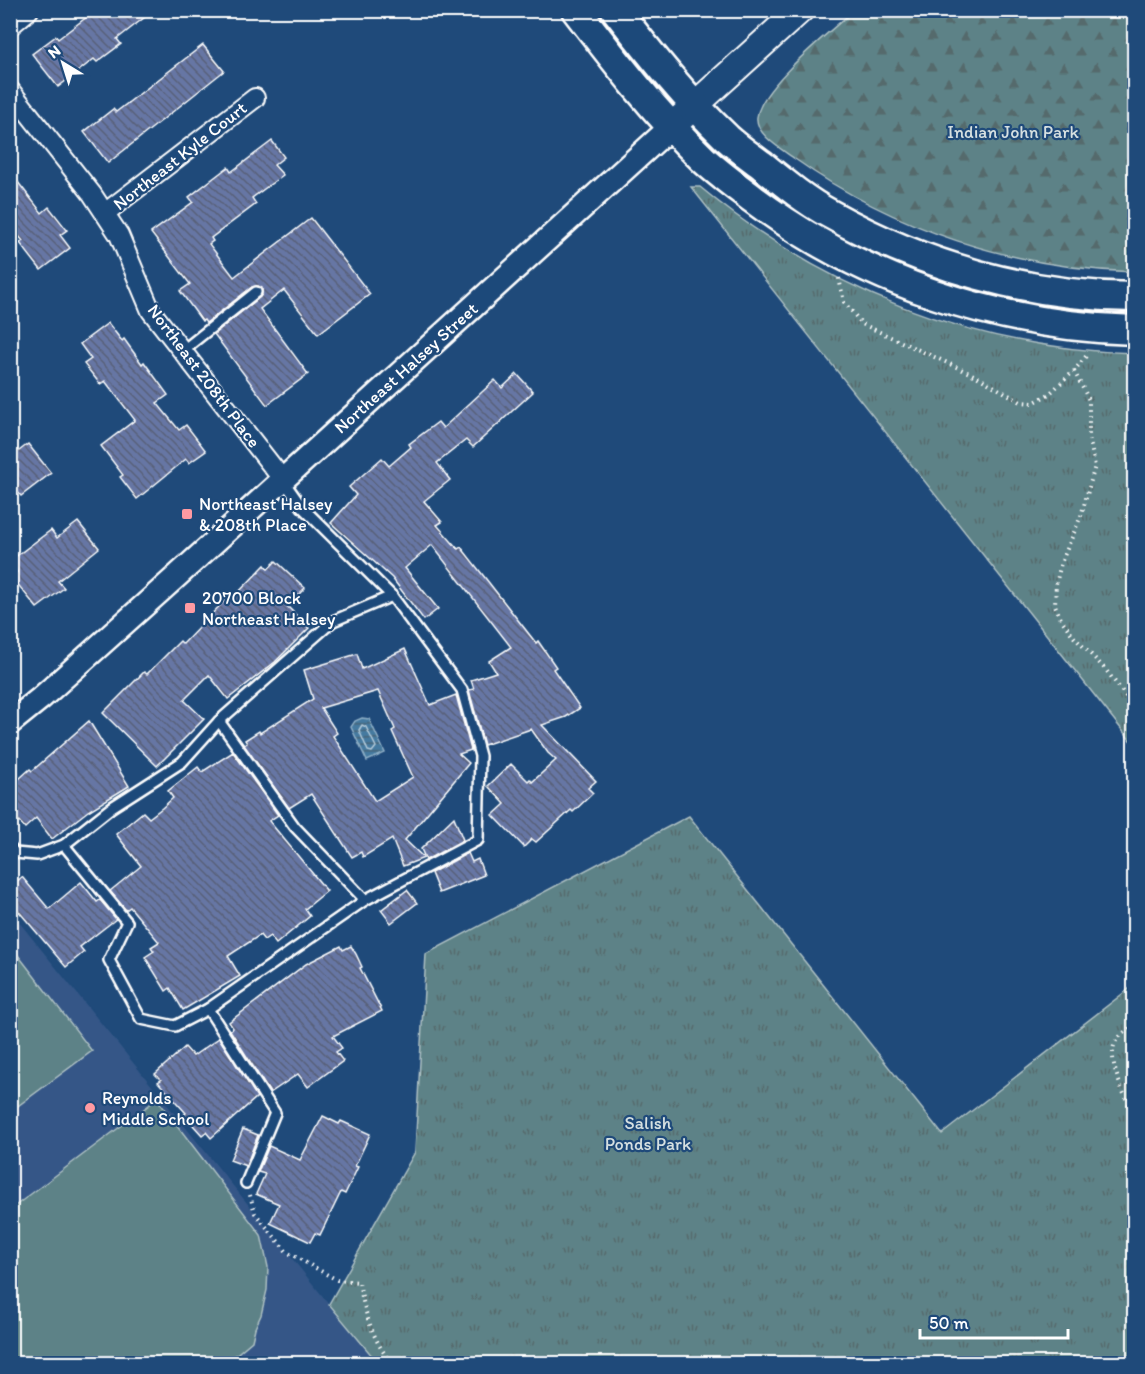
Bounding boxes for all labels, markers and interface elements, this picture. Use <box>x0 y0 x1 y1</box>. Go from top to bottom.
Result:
north arrow <box>33 33 93 93</box>
text: N <box>44 41 64 62</box>
street label: Northeast Kyle Court <box>109 97 251 215</box>
park label: Indian John Park <box>947 121 1080 143</box>
street label: Northeast Halsey Street <box>330 298 482 438</box>
street label: Northeast 208th Place <box>143 300 265 452</box>
place label: Northeast Halsey & 208th Place <box>199 493 333 536</box>
marker: Northeast Halsey & 208th Place <box>180 507 194 521</box>
place label: 20700 Block Northeast Halsey <box>202 587 336 630</box>
marker: 20700 Block Northeast Halsey <box>183 601 197 615</box>
place label: Reynolds Middle School <box>102 1087 209 1130</box>
marker: Reynolds Middle School <box>83 1101 97 1115</box>
park label: Salish Ponds Park <box>605 1112 691 1155</box>
scale bar <box>920 1302 1068 1340</box>
text: 50 m <box>929 1312 969 1334</box>

